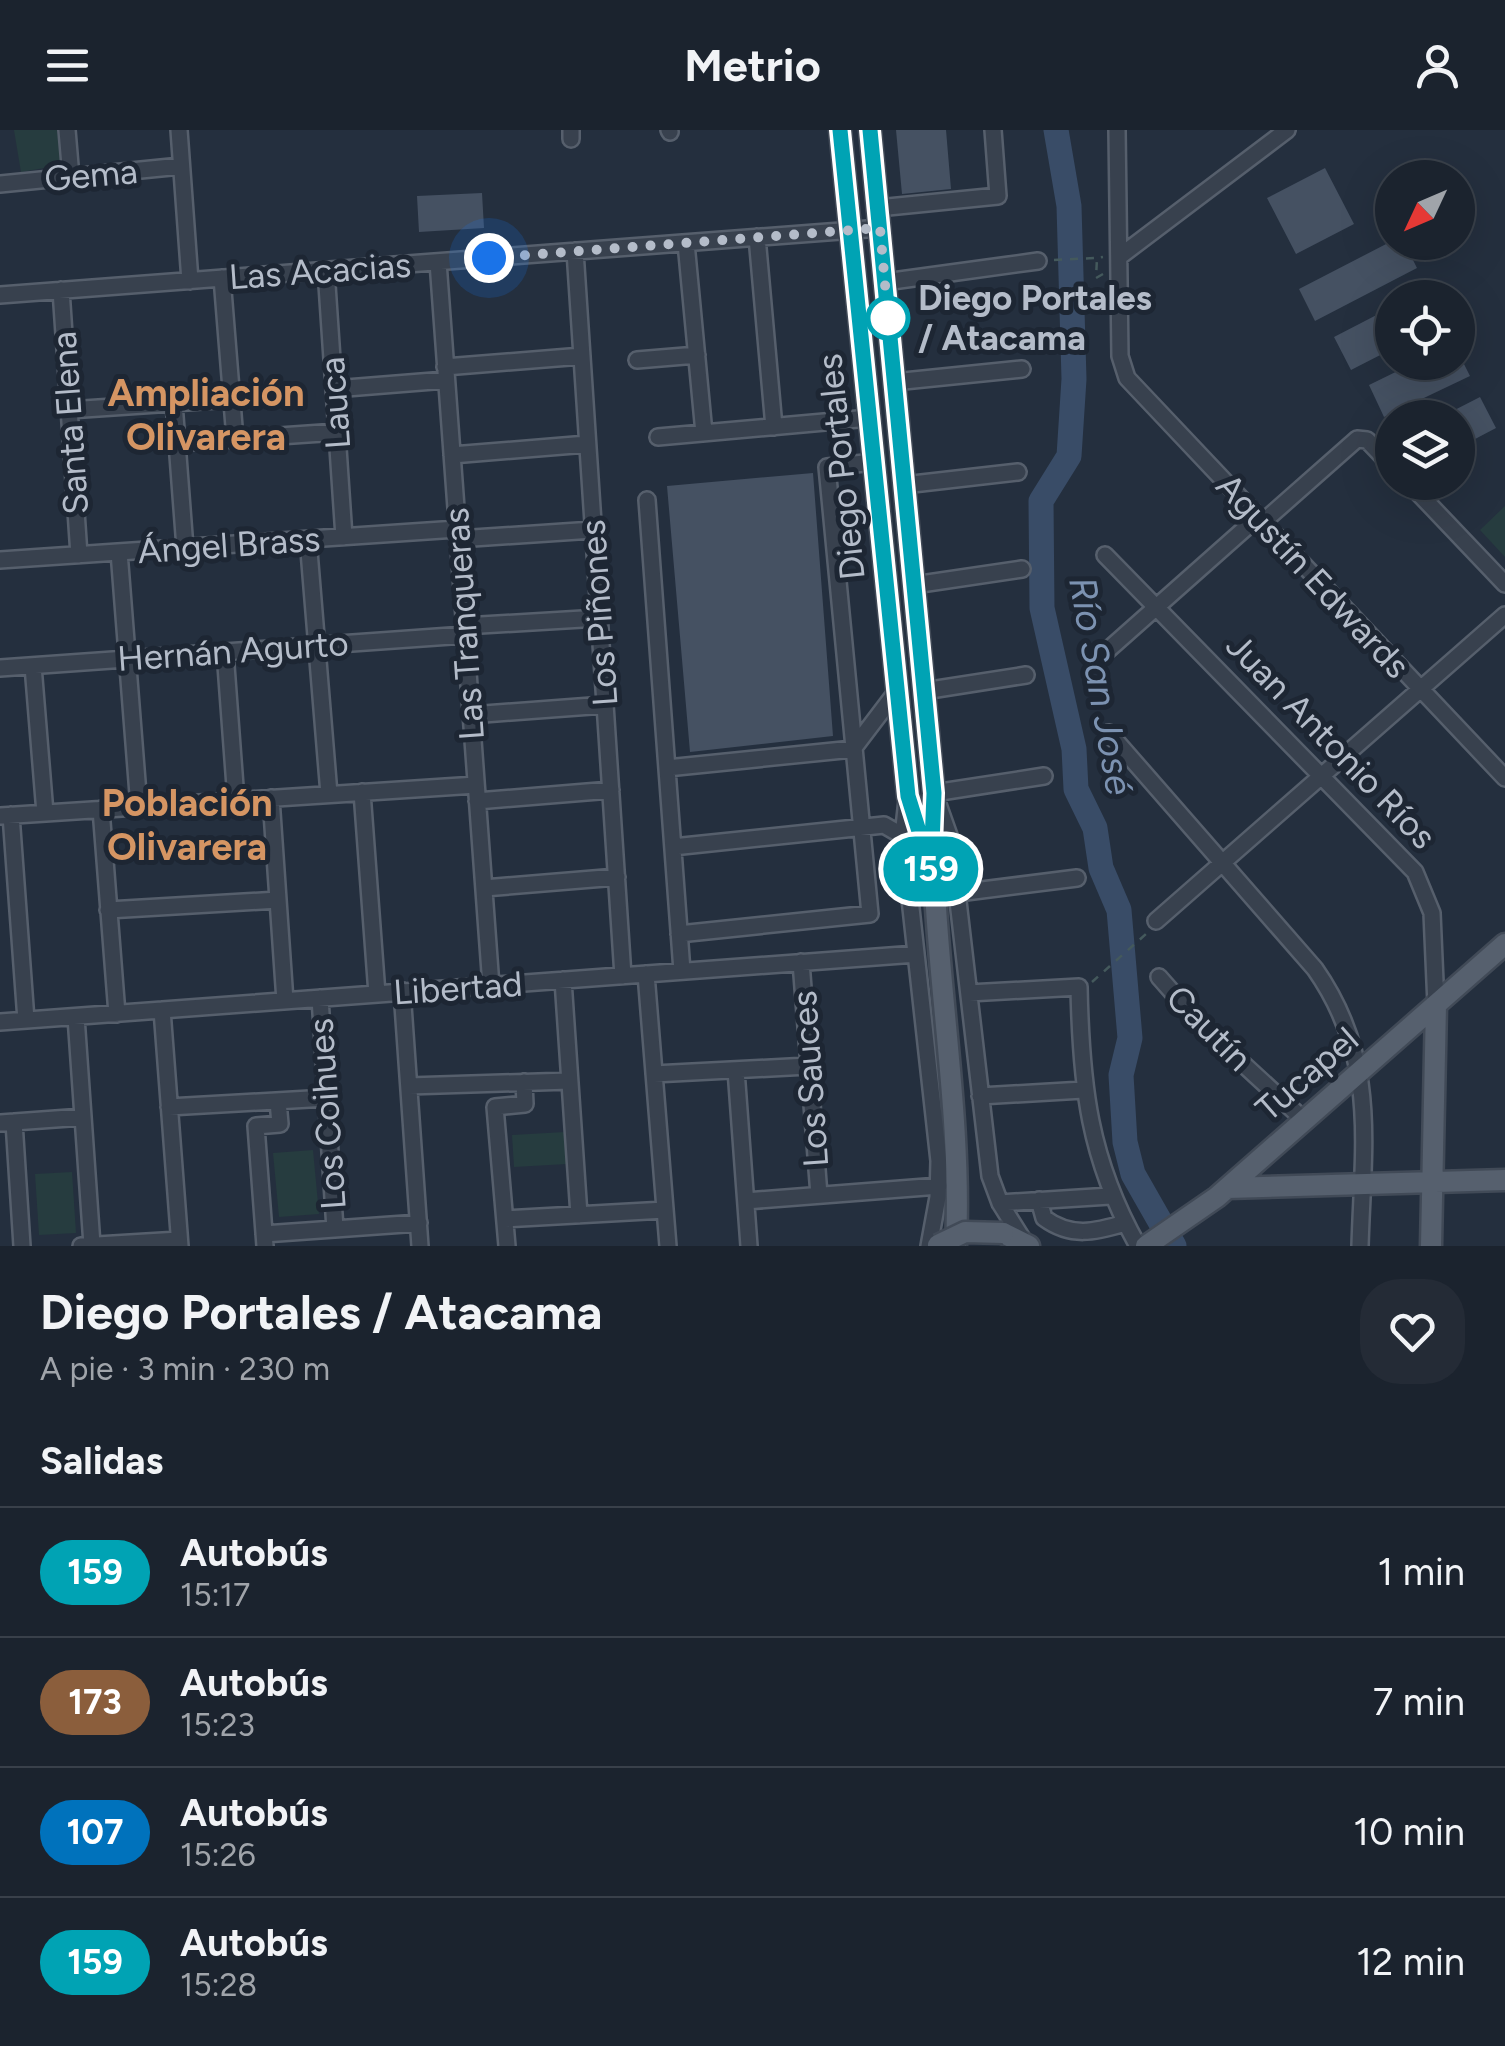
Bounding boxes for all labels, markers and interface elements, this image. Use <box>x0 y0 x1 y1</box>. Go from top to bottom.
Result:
icon: menu <box>40 38 95 93</box>
text: Metrio <box>684 38 821 92</box>
icon: person <box>1410 38 1465 93</box>
street label: Gema <box>43 150 139 200</box>
north arrow <box>1375 160 1475 260</box>
map controls <box>1375 160 1475 500</box>
your location <box>464 233 514 283</box>
street label: Las Acacias <box>228 244 412 298</box>
place label: Diego Portales / Atacama <box>918 277 1152 359</box>
button: locate <box>1375 280 1475 380</box>
marker: Diego Portales / Atacama <box>867 297 909 339</box>
street label: Santa Elena <box>43 330 97 516</box>
street label: Diego Portales <box>808 352 874 582</box>
street label: Lauca <box>311 355 359 451</box>
district label: Ampliación Olivarera <box>107 370 305 460</box>
button: layers <box>1375 400 1475 500</box>
street label: Agustín Edwards <box>1208 465 1418 687</box>
street label: Las Tranqueras <box>435 506 493 742</box>
street label: Ángel Brass <box>136 518 322 572</box>
street label: Los Piñones <box>572 518 626 708</box>
water label: Río San José <box>1059 573 1143 799</box>
street label: Hernán Agurto <box>116 622 350 680</box>
street label: Juan Antonio Ríos <box>1217 624 1445 858</box>
district label: Población Olivarera <box>101 780 273 870</box>
line badge: 159 <box>874 836 988 902</box>
text: 159 <box>903 848 959 890</box>
street label: Libertad <box>392 963 524 1013</box>
street label: Cautín <box>1158 977 1260 1079</box>
street label: Los Sauces <box>783 989 837 1169</box>
street label: Los Coihues <box>299 1017 355 1211</box>
street label: Tucapel <box>1247 1018 1367 1130</box>
button: heart <box>1360 1279 1465 1384</box>
text: Diego Portales / Atacama <box>40 1283 602 1341</box>
text: A pie · 3 min · 230 m <box>40 1350 330 1388</box>
text: Salidas <box>40 1438 163 1484</box>
text: Autobús <box>180 1530 328 1576</box>
text: 1 min <box>1378 1549 1465 1595</box>
text: 159 <box>67 1551 123 1593</box>
text: 15:17 <box>180 1576 250 1614</box>
text: Autobús <box>180 1660 328 1706</box>
text: 7 min <box>1373 1679 1465 1725</box>
text: 173 <box>68 1681 122 1723</box>
text: 15:23 <box>180 1706 255 1744</box>
text: Autobús <box>180 1790 328 1836</box>
text: 10 min <box>1353 1809 1465 1855</box>
text: 107 <box>67 1811 123 1853</box>
text: 15:26 <box>180 1836 256 1874</box>
text: Autobús <box>180 1920 328 1966</box>
text: 12 min <box>1356 1939 1465 1985</box>
text: 159 <box>67 1941 123 1983</box>
text: 15:28 <box>180 1966 257 2004</box>

